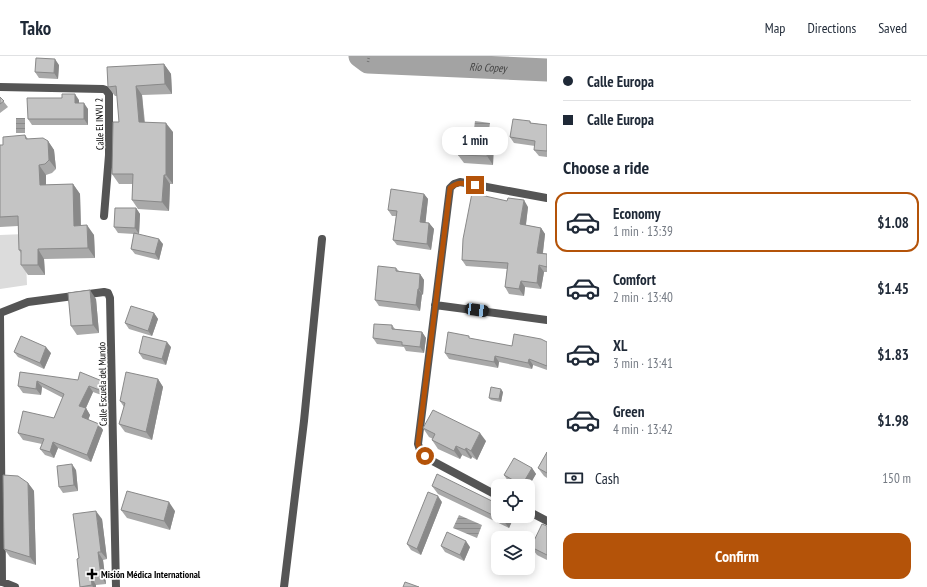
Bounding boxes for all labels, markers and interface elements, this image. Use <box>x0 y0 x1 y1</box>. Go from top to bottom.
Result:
text: Tako <box>20 16 51 40</box>
text: Map <box>765 19 785 37</box>
text: Directions <box>807 19 856 37</box>
text: Saved <box>878 19 907 37</box>
water label: Río Copey <box>469 60 509 75</box>
text: Calle Europa <box>587 72 654 91</box>
street label: Calle El INVU 2 <box>93 98 106 150</box>
text: Calle Europa <box>587 110 654 129</box>
callout: 1 min <box>442 127 508 155</box>
text: 1 min <box>462 132 488 149</box>
text: Choose a ride <box>563 156 649 179</box>
route end <box>466 176 484 194</box>
icon: car <box>565 204 601 240</box>
text: Economy <box>613 204 661 223</box>
text: $1.08 <box>877 213 909 232</box>
text: 1 min · 13:39 <box>613 223 673 240</box>
icon: car <box>565 270 601 306</box>
text: Comfort <box>613 270 656 289</box>
text: $1.45 <box>877 279 909 298</box>
text: 2 min · 13:40 <box>613 289 673 306</box>
car <box>464 302 490 318</box>
icon: car <box>565 336 601 372</box>
text: XL <box>613 336 627 355</box>
street label: Calle Escuela del Mundo <box>95 342 110 426</box>
text: $1.83 <box>877 345 909 364</box>
text: 3 min · 13:41 <box>613 355 673 372</box>
icon: car <box>565 402 601 438</box>
text: Green <box>613 402 645 421</box>
text: $1.98 <box>877 411 909 430</box>
text: 4 min · 13:42 <box>613 421 673 438</box>
route start <box>416 447 434 465</box>
icon: cash <box>563 467 585 489</box>
text: Cash <box>595 469 619 488</box>
text: 150 m <box>882 470 911 487</box>
map controls <box>491 479 535 575</box>
button: locate <box>491 479 535 523</box>
button: layers <box>491 531 535 575</box>
button: Confirm <box>563 533 911 579</box>
marker: Misión Médica International <box>86 568 98 580</box>
place label: Misión Médica International <box>101 568 201 581</box>

